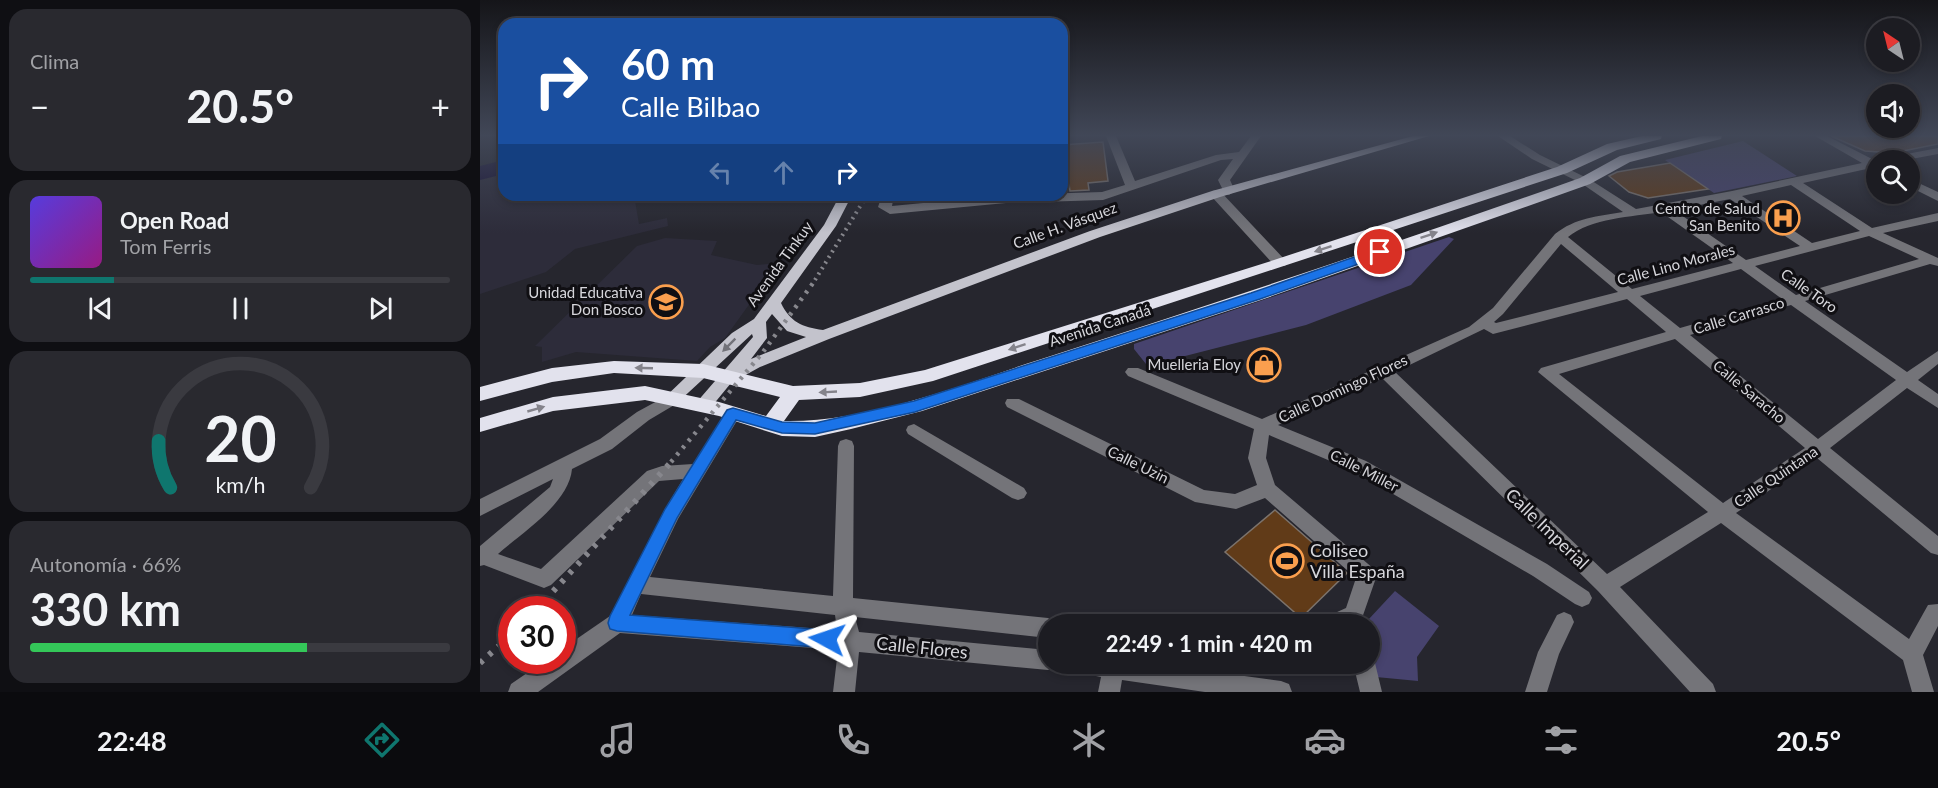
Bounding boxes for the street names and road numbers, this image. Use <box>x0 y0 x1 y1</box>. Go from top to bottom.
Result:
street label: Calle H. Vásquez <box>1010 198 1119 252</box>
street label: Avenida Tinkuy <box>742 217 816 309</box>
street label: Calle Lino Morales <box>1615 240 1737 288</box>
street label: Calle Toro <box>1778 264 1841 316</box>
street label: Calle Carrasco <box>1691 293 1786 337</box>
street label: Avenida Canadá <box>1047 300 1153 350</box>
street label: Calle Domingo Flores <box>1275 350 1410 426</box>
street label: Calle Saracho <box>1710 356 1789 427</box>
street label: Calle Uzin <box>1105 442 1172 487</box>
street label: Calle Quintana <box>1730 442 1821 511</box>
street label: Calle Miller <box>1327 445 1402 495</box>
street label: Calle Imperial <box>1502 483 1594 573</box>
street label: Calle Flores <box>875 631 969 663</box>

